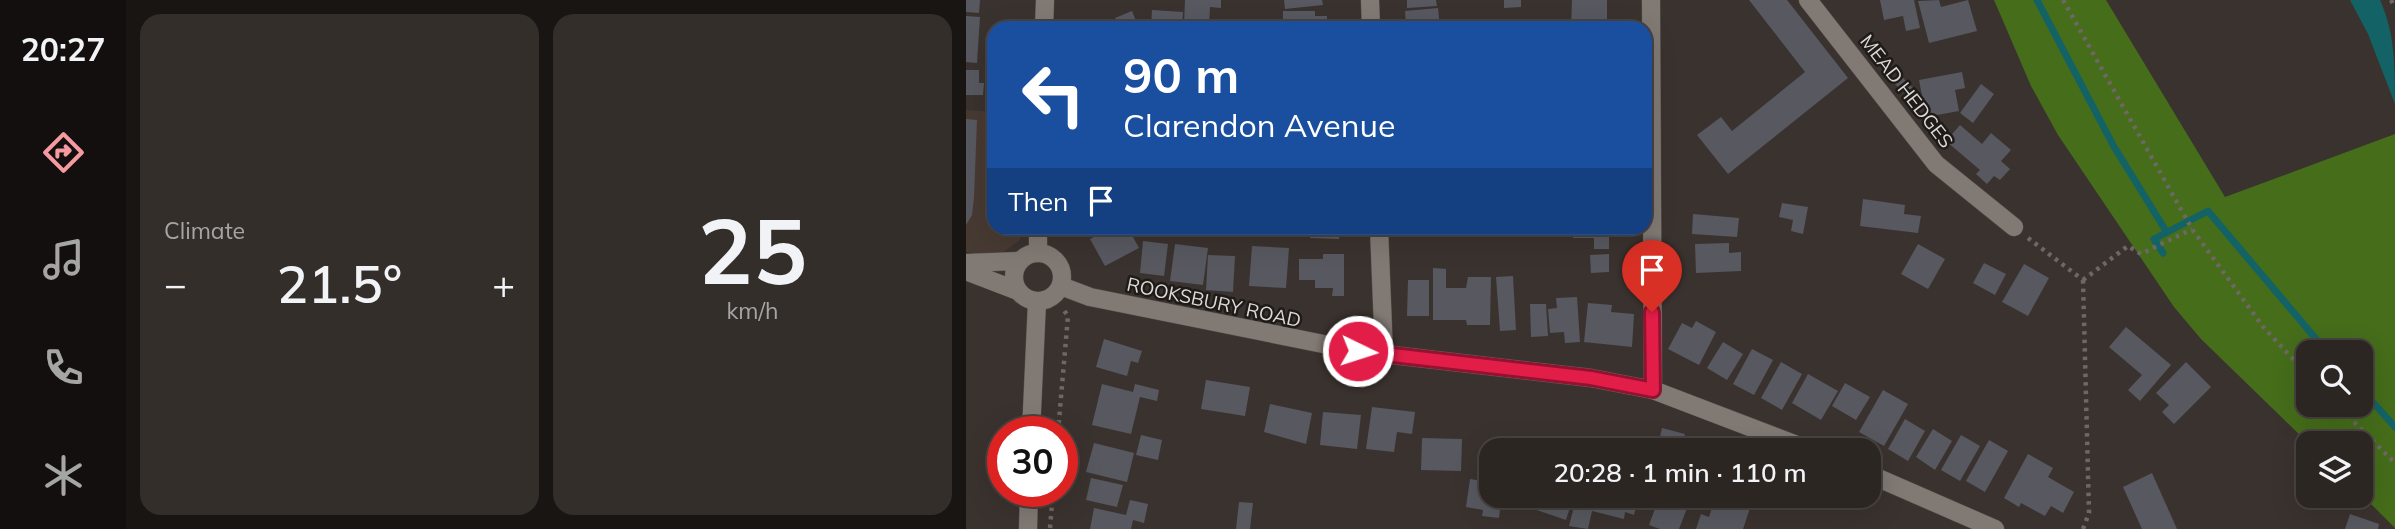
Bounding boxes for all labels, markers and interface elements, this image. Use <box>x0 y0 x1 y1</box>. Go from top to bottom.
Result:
text: 20:27 <box>21 29 105 69</box>
street label: MEAD HEDGES <box>1855 30 1959 152</box>
text: 90 m <box>1123 44 1239 105</box>
icon: left <box>1008 49 1099 140</box>
text: Clarendon Avenue <box>1123 105 1395 145</box>
icon: directions <box>39 128 88 177</box>
icon: arrive <box>1082 182 1120 220</box>
text: Then <box>1008 185 1068 218</box>
text: 25 <box>698 193 807 307</box>
text: Climate <box>164 216 245 245</box>
icon: music <box>39 235 88 284</box>
pin <box>1622 240 1682 312</box>
text: 21.5° <box>277 251 402 316</box>
icon: arrive <box>1633 251 1671 289</box>
text: − <box>164 260 187 308</box>
text: + <box>492 260 515 308</box>
street label: ROOKSBURY ROAD <box>1125 272 1303 332</box>
text: km/h <box>726 296 779 325</box>
position arrow <box>1321 314 1395 388</box>
map controls <box>2296 340 2373 508</box>
button: search <box>2296 340 2373 417</box>
icon: phone <box>39 343 88 392</box>
speed limit sign: 30 <box>987 416 1078 507</box>
button: layers <box>2296 431 2373 508</box>
icon: climate <box>39 451 88 500</box>
text: 20:28 · 1 min · 110 m <box>1553 456 1807 489</box>

